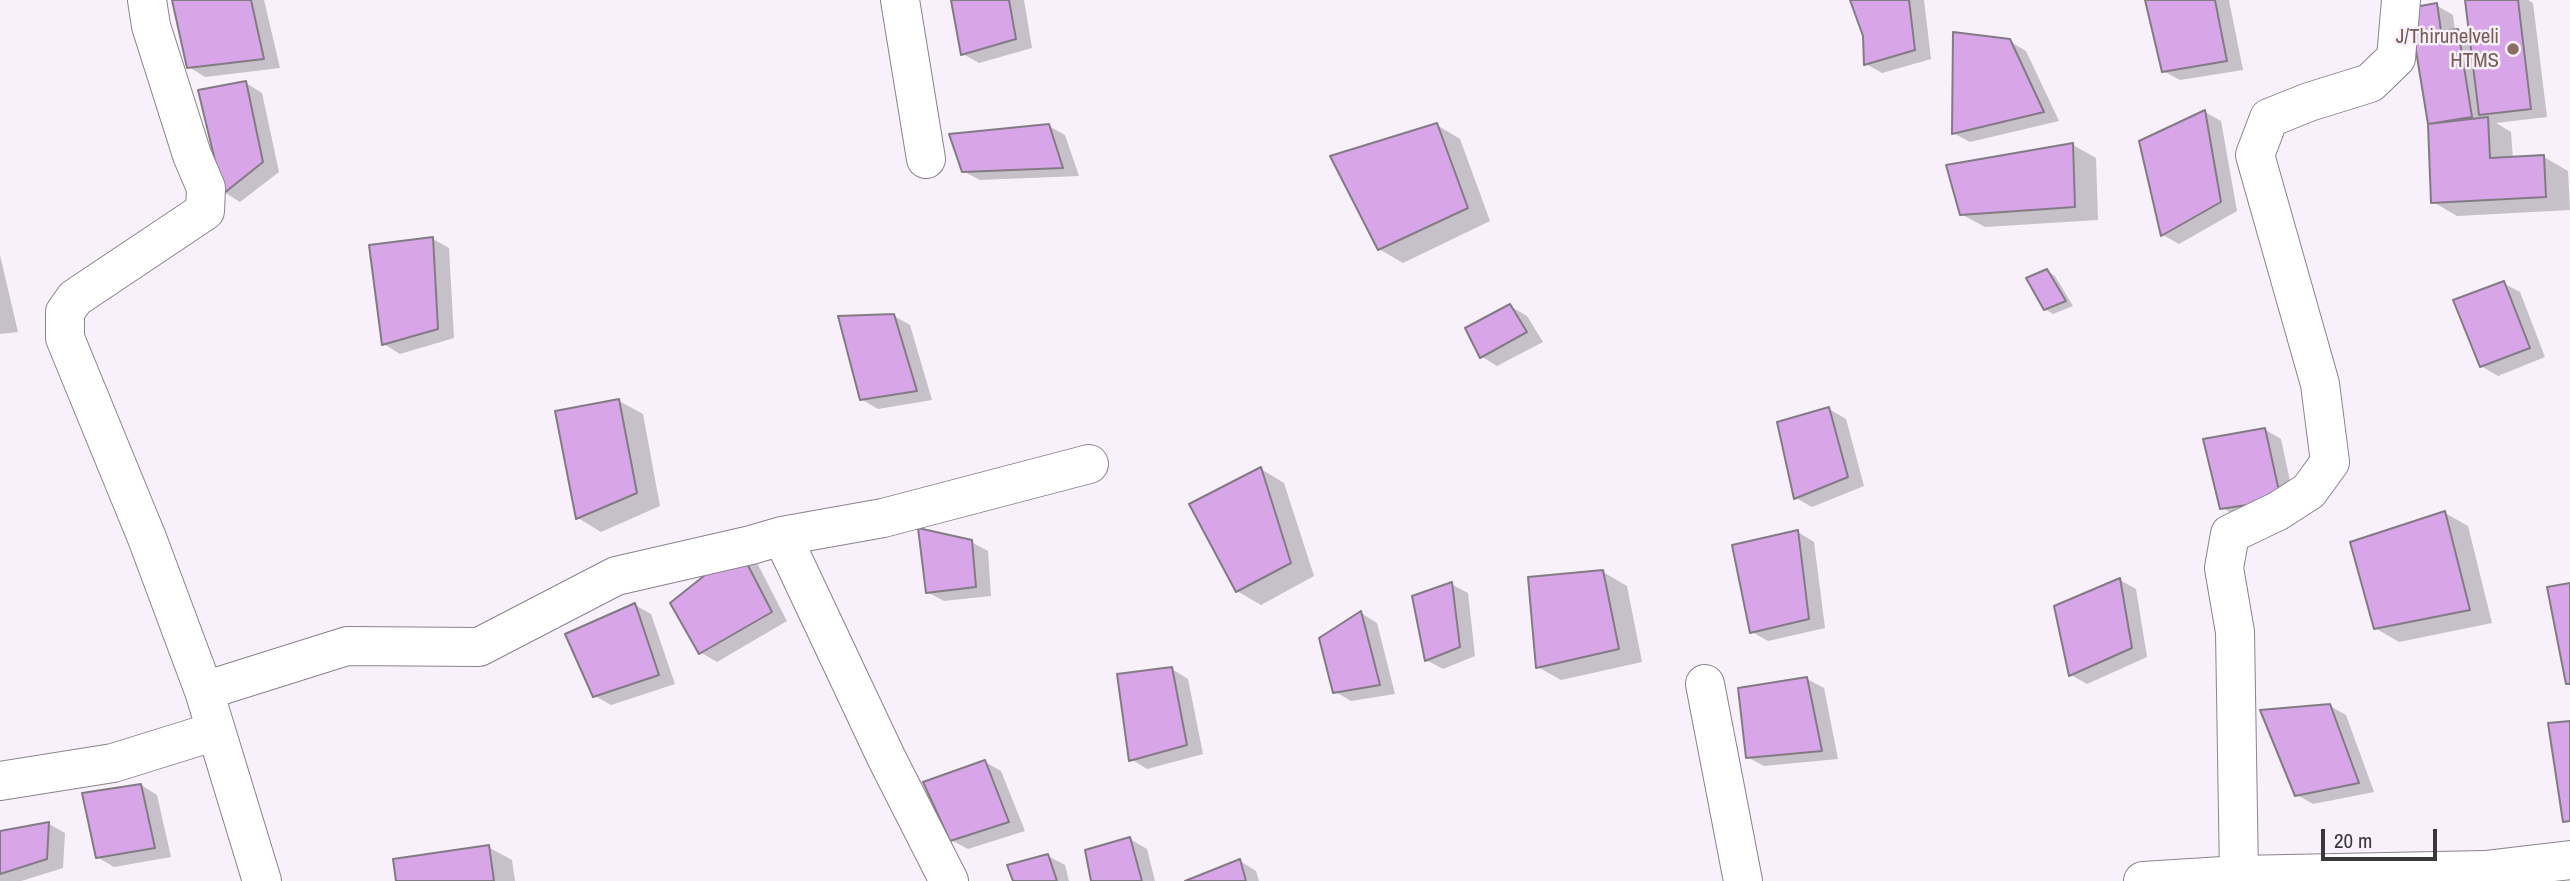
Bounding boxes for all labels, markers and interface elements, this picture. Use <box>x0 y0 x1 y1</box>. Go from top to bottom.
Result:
place label: J/Thirunelveli HTMS <box>2396 24 2499 74</box>
marker: J/Thirunelveli HTMS <box>2505 41 2521 57</box>
scale bar <box>2325 814 2440 858</box>
text: 20 m <box>2334 826 2372 855</box>

